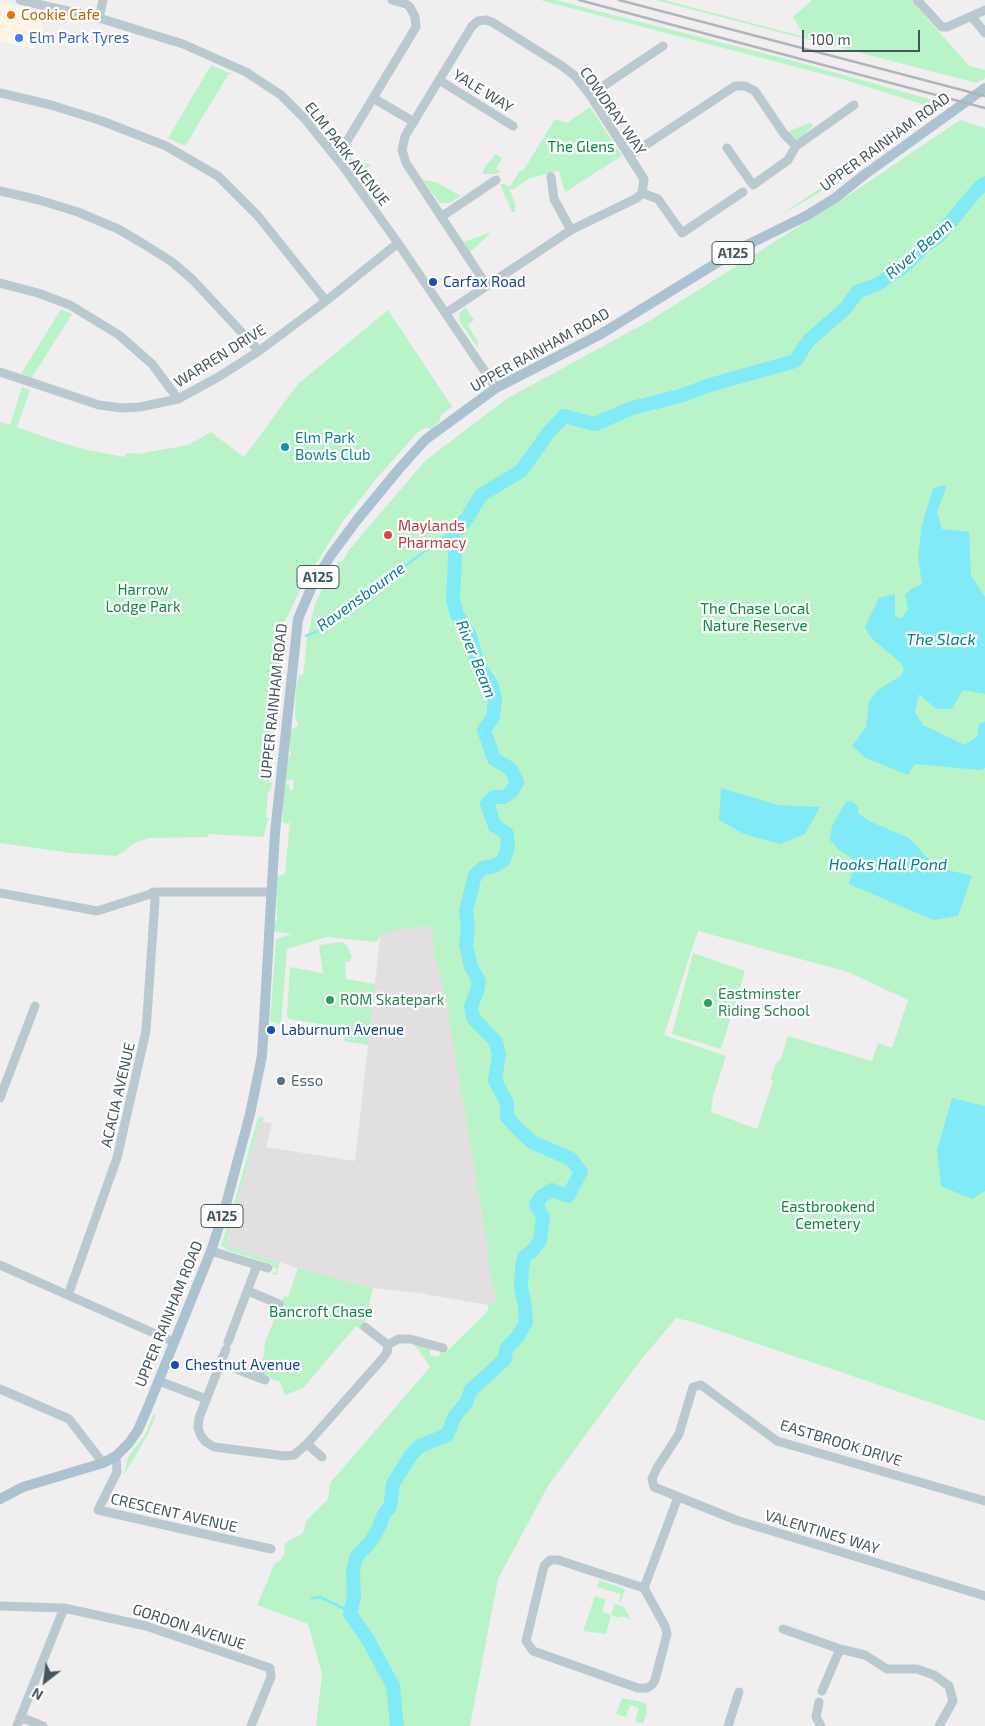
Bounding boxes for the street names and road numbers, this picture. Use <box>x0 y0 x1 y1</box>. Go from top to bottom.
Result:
street label: COWDRAY WAY <box>576 64 650 158</box>
street label: YALE WAY <box>450 65 516 117</box>
street label: UPPER RAINHAM ROAD <box>817 89 953 195</box>
street label: ELM PARK AVENUE <box>301 98 393 210</box>
road number: A125 <box>712 242 754 264</box>
street label: UPPER RAINHAM ROAD <box>467 304 613 396</box>
street label: WARREN DRIVE <box>171 321 269 391</box>
road number: A125 <box>297 566 339 588</box>
street label: UPPER RAINHAM ROAD <box>257 622 291 780</box>
street label: ACACIA AVENUE <box>97 1041 139 1149</box>
road number: A125 <box>201 1204 243 1228</box>
street label: UPPER RAINHAM ROAD <box>131 1238 207 1390</box>
street label: EASTBROOK DRIVE <box>778 1416 904 1470</box>
street label: CRESCENT AVENUE <box>109 1490 239 1536</box>
street label: VALENTINES WAY <box>762 1506 882 1558</box>
street label: GORDON AVENUE <box>130 1600 248 1654</box>

